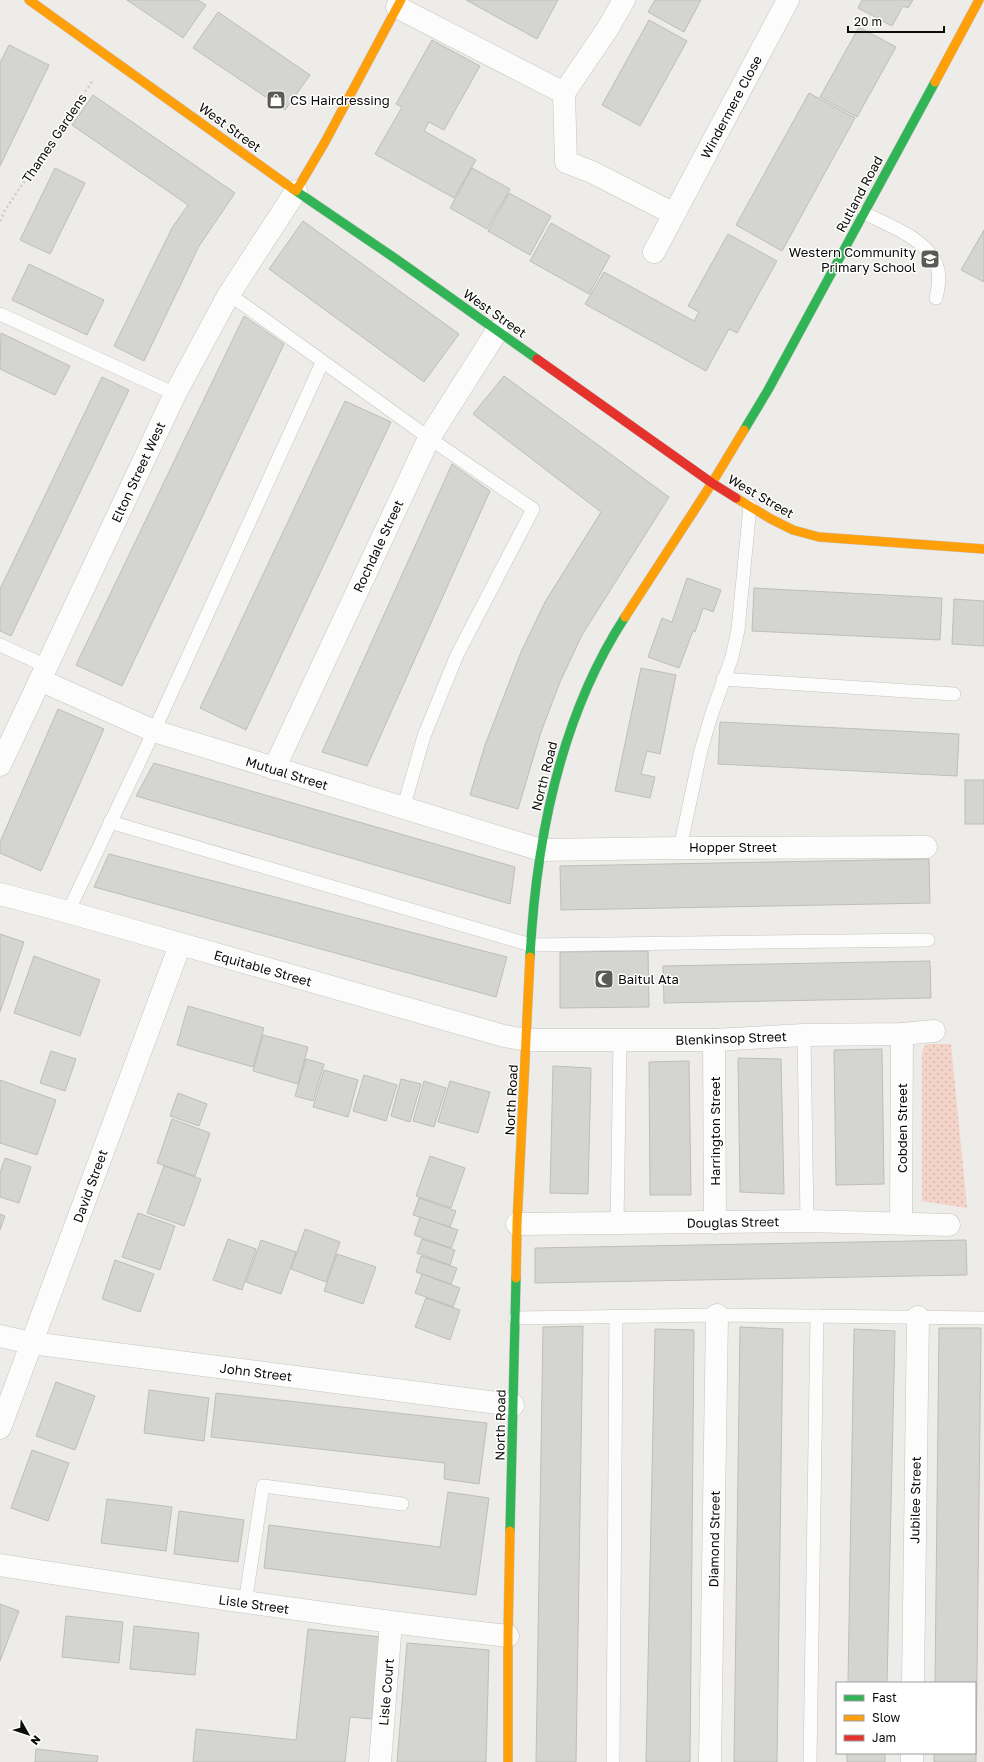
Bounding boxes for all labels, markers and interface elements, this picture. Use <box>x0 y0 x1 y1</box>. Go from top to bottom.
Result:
scale bar <box>848 8 944 34</box>
text: 20 m <box>854 14 882 29</box>
street label: Windermere Close <box>697 53 765 161</box>
shop icon: CS Hairdressing <box>265 89 287 111</box>
street label: Thames Gardens <box>18 90 90 186</box>
place label: CS Hairdressing <box>290 92 390 108</box>
street label: West Street <box>196 99 264 155</box>
street label: Rutland Road <box>832 153 886 235</box>
place label: Western Community Primary School <box>789 244 917 275</box>
school or university icon: Western Community Primary School <box>919 248 941 270</box>
street label: West Street <box>460 285 530 341</box>
street label: Elton Street West <box>108 419 168 525</box>
street label: West Street <box>725 471 797 521</box>
street label: Rochdale Street <box>350 497 406 595</box>
street label: North Road <box>528 739 560 813</box>
street label: Mutual Street <box>244 753 330 793</box>
street label: Hopper Street <box>689 839 777 855</box>
street label: Equitable Street <box>212 946 314 990</box>
mosque icon: Baitul Ata <box>593 968 615 990</box>
place label: Baitul Ata <box>618 971 679 987</box>
street label: Blenkinsop Street <box>675 1028 787 1048</box>
street label: North Road <box>501 1064 521 1136</box>
street label: Harrington Street <box>707 1076 723 1186</box>
street label: Cobden Street <box>894 1083 910 1173</box>
street label: David Street <box>69 1147 111 1225</box>
street label: Douglas Street <box>686 1213 780 1231</box>
street label: John Street <box>219 1360 293 1384</box>
street label: North Road <box>491 1389 509 1461</box>
street label: Jubilee Street <box>906 1456 924 1544</box>
street label: Diamond Street <box>705 1490 723 1588</box>
street label: Lisle Street <box>218 1591 290 1617</box>
street label: Lisle Court <box>375 1658 397 1726</box>
legend <box>836 1682 976 1754</box>
text: Fast <box>872 1690 897 1705</box>
text: Slow <box>872 1710 900 1725</box>
north arrow <box>8 1714 48 1754</box>
text: Jam <box>872 1730 896 1745</box>
text: N <box>28 1733 44 1748</box>

